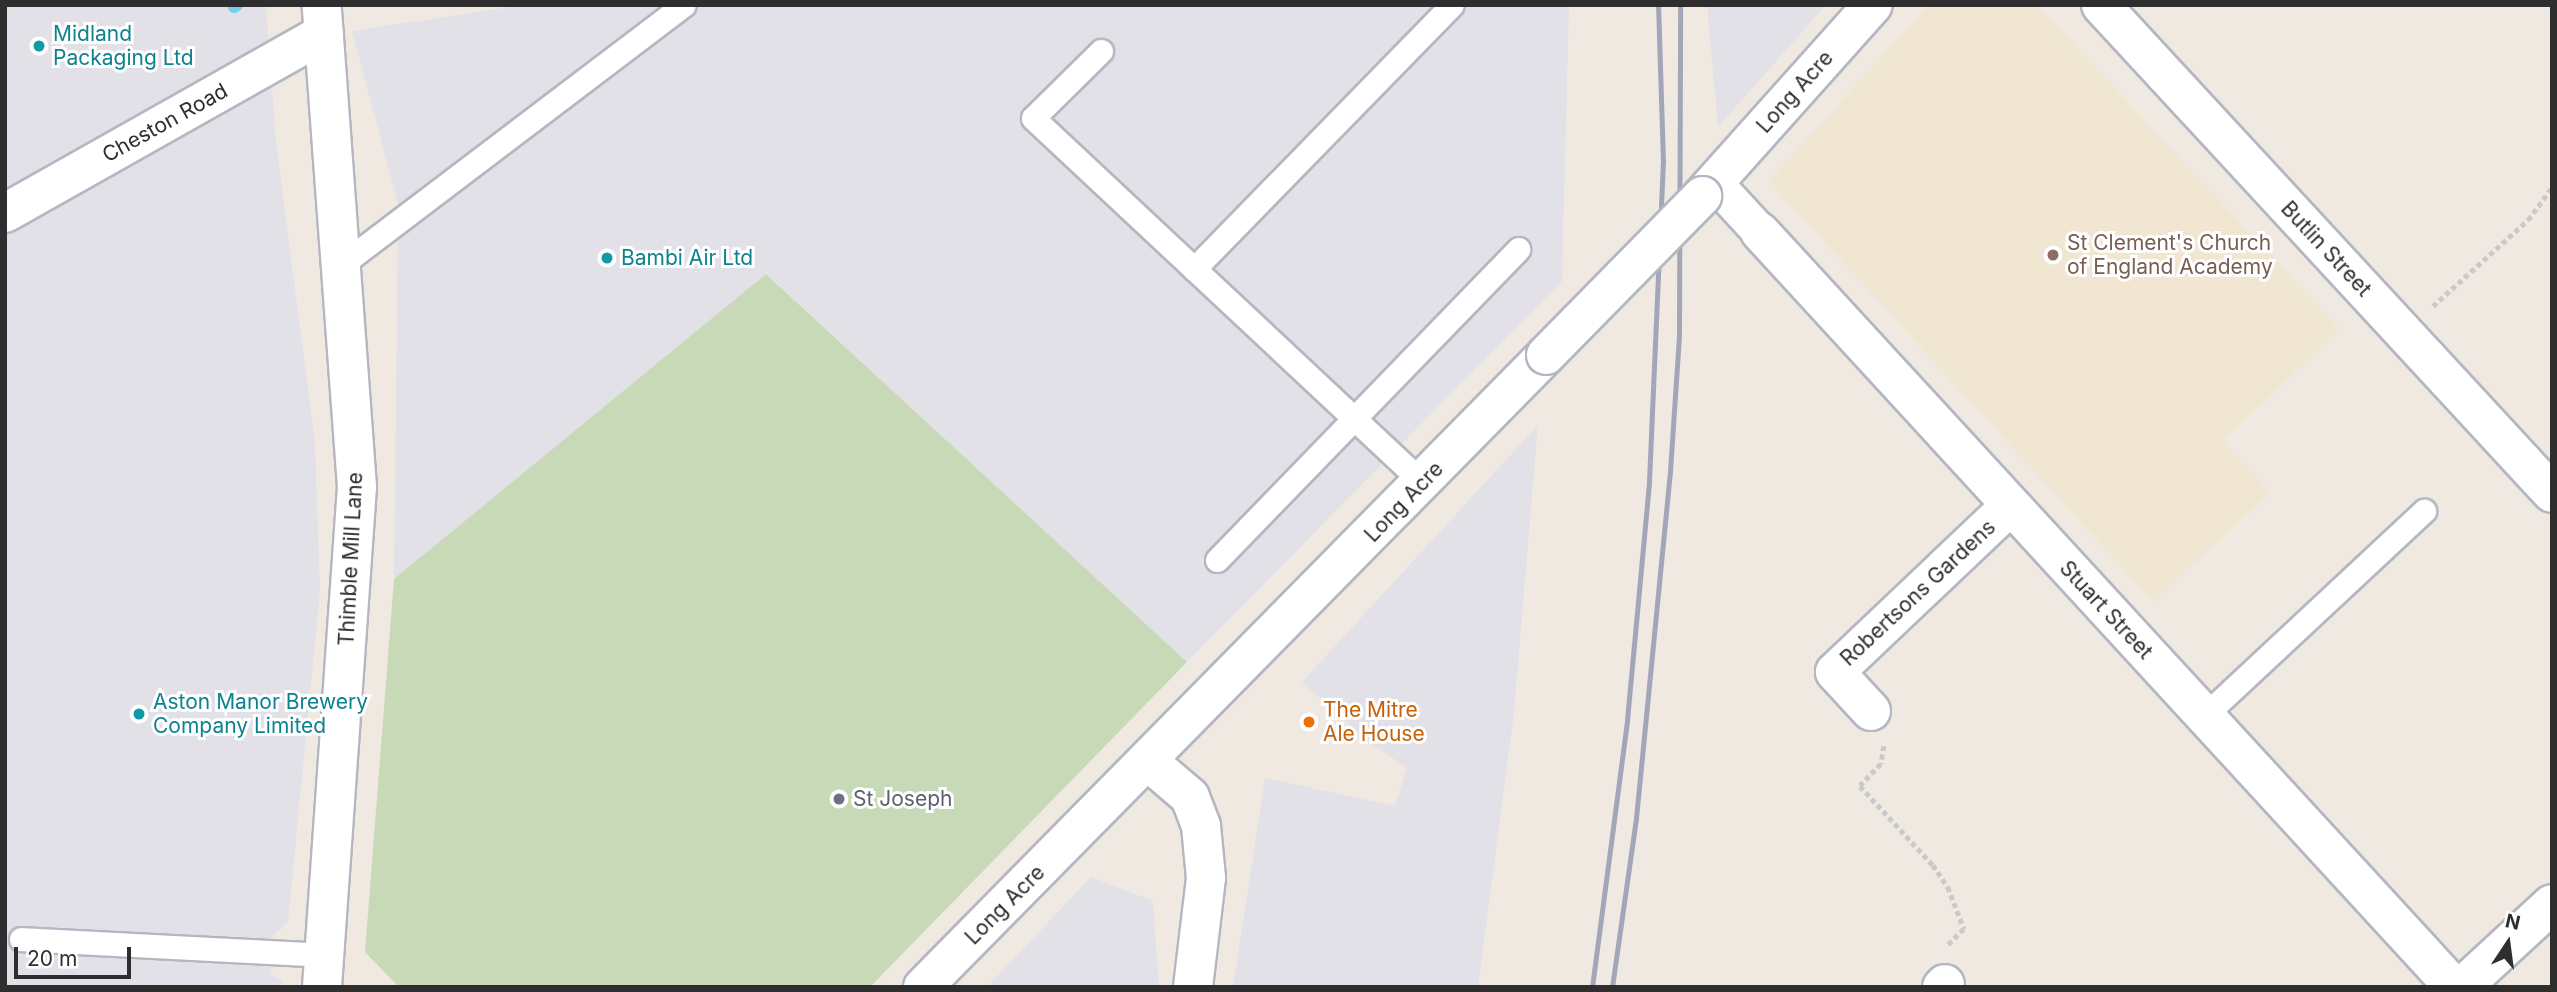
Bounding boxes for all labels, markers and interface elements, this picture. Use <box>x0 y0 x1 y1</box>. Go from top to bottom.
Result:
place label: Midland Packaging Ltd <box>53 21 194 71</box>
marker: Midland Packaging Ltd <box>31 38 47 54</box>
street label: Long Acre <box>1752 46 1838 138</box>
street label: Cheston Road <box>98 78 232 168</box>
street label: Butlin Street <box>2276 196 2376 302</box>
place label: St Clement's Church of England Academy <box>2067 230 2273 280</box>
place label: Bambi Air Ltd <box>621 245 753 271</box>
marker: St Clement's Church of England Academy <box>2045 247 2061 263</box>
marker: Bambi Air Ltd <box>599 250 615 266</box>
street label: Long Acre <box>1360 457 1448 547</box>
street label: Thimble Mill Lane <box>334 471 368 647</box>
street label: Robertsons Gardens <box>1835 515 2001 671</box>
street label: Stuart Street <box>2054 556 2158 664</box>
place label: Aston Manor Brewery Company Limited <box>153 689 368 739</box>
place label: The Mitre Ale House <box>1323 697 1425 747</box>
marker: Aston Manor Brewery Company Limited <box>131 706 147 722</box>
marker: The Mitre Ale House <box>1301 714 1317 730</box>
place label: St Joseph <box>853 786 952 812</box>
marker: St Joseph <box>831 791 847 807</box>
street label: Long Acre <box>960 860 1050 950</box>
north arrow <box>2473 908 2543 978</box>
text: N <box>2503 909 2522 935</box>
scale bar <box>18 932 135 976</box>
text: 20 m <box>27 946 77 971</box>

